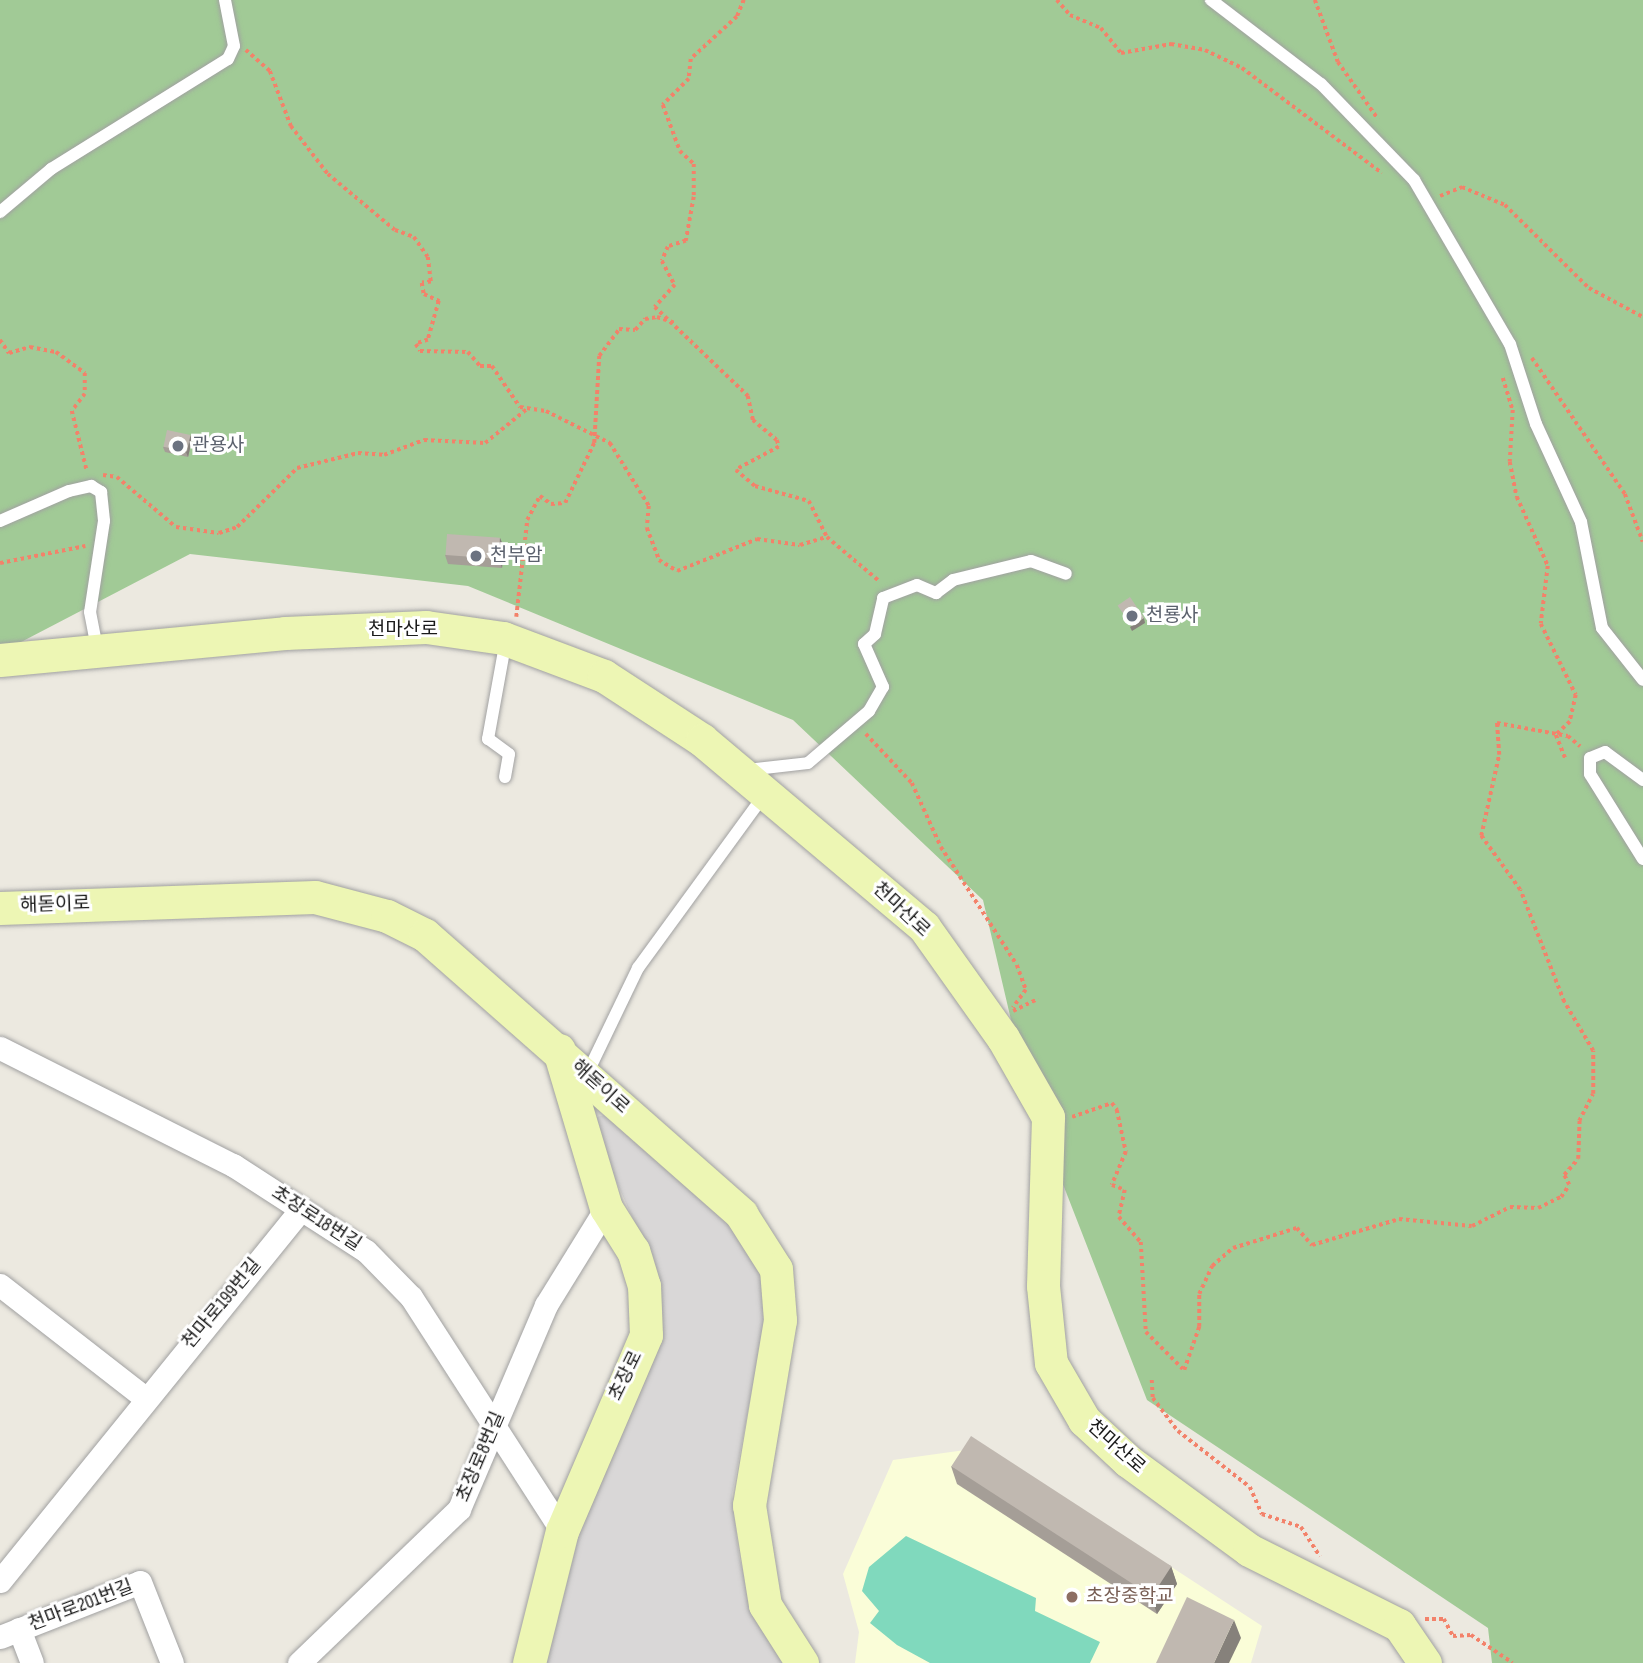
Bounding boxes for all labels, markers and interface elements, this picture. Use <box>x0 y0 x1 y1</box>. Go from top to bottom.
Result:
place label: 관용사 <box>192 435 244 457</box>
marker: 관용사 <box>170 438 186 454</box>
place label: 천부암 <box>490 545 542 567</box>
marker: 천부암 <box>468 548 484 564</box>
place label: 천룡사 <box>1146 605 1198 627</box>
marker: 천룡사 <box>1124 608 1140 624</box>
street label: 천마산로 <box>368 619 438 641</box>
street label: 천마산로 <box>868 878 934 942</box>
street label: 해돋이로 <box>20 892 90 918</box>
street label: 해돋이로 <box>566 1055 634 1119</box>
street label: 초장로18번길 <box>267 1182 365 1256</box>
street label: 천마로199번길 <box>178 1254 266 1354</box>
street label: 초장로 <box>604 1347 648 1405</box>
street label: 초장로8번길 <box>452 1408 510 1506</box>
street label: 천마산로 <box>1082 1415 1150 1479</box>
street label: 천마로201번길 <box>25 1576 137 1636</box>
place label: 초장중학교 <box>1086 1586 1173 1608</box>
marker: 초장중학교 <box>1064 1589 1080 1605</box>

